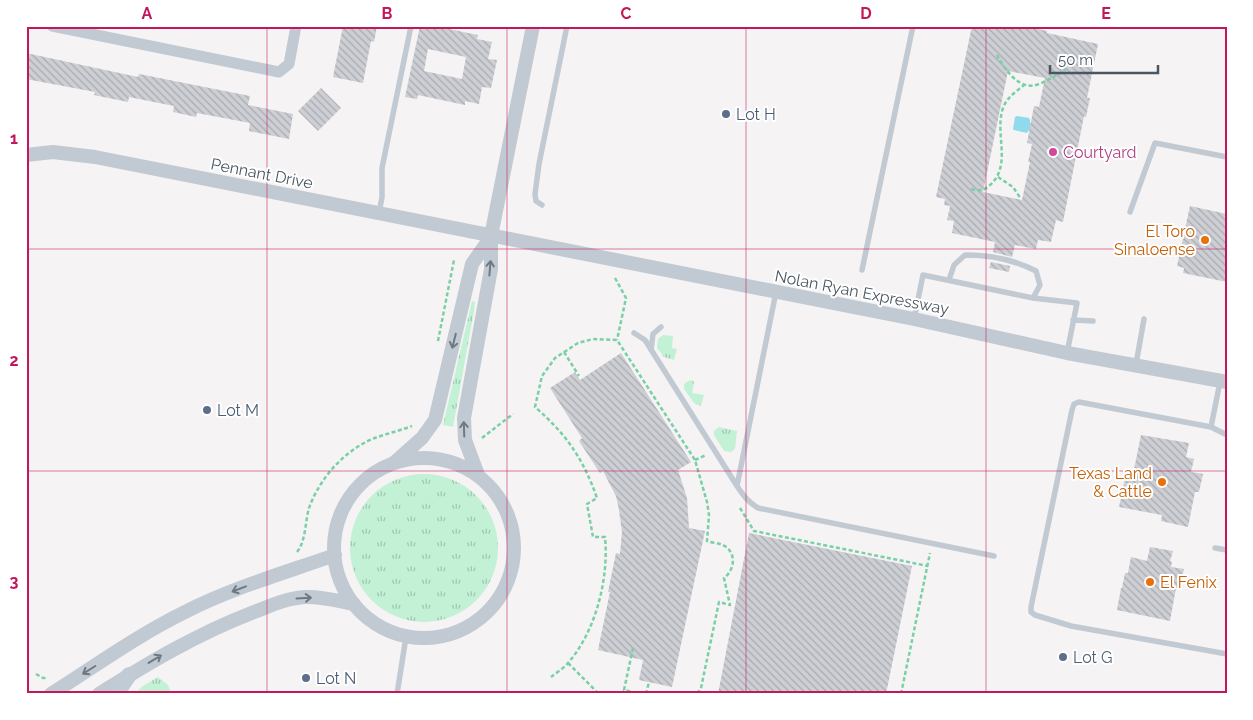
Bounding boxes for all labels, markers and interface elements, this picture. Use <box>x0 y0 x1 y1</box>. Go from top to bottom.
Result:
text: A <box>142 4 153 23</box>
text: B <box>382 4 393 23</box>
text: C <box>621 4 632 23</box>
text: D <box>860 4 872 23</box>
text: E <box>1101 4 1111 23</box>
scale bar <box>1050 42 1158 74</box>
text: 50 m <box>1058 51 1093 69</box>
place label: Lot H <box>736 105 776 124</box>
marker: Lot H <box>720 108 732 120</box>
text: 1 <box>10 129 18 148</box>
place label: Courtyard <box>1063 143 1137 162</box>
marker: Courtyard <box>1047 146 1059 158</box>
street label: Pennant Drive <box>209 154 314 193</box>
place label: El Toro Sinaloense <box>1114 222 1195 259</box>
marker: El Toro Sinaloense <box>1199 234 1211 246</box>
one-way arrow <box>485 261 495 277</box>
street label: Nolan Ryan Expressway <box>773 266 951 319</box>
one-way arrow <box>449 332 458 348</box>
text: 2 <box>9 351 19 370</box>
place label: Lot M <box>217 401 259 420</box>
marker: Lot M <box>201 404 213 416</box>
one-way arrow <box>460 421 469 437</box>
place label: Texas Land & Cattle <box>1069 464 1152 501</box>
marker: Texas Land & Cattle <box>1156 476 1168 488</box>
text: 3 <box>10 572 19 591</box>
place label: El Fenix <box>1160 573 1217 592</box>
marker: El Fenix <box>1144 576 1156 588</box>
one-way arrow <box>232 585 247 594</box>
one-way arrow <box>296 593 312 602</box>
place label: Lot G <box>1073 648 1112 667</box>
marker: Lot G <box>1057 651 1069 663</box>
one-way arrow <box>147 653 161 663</box>
one-way arrow <box>83 665 97 675</box>
place label: Lot N <box>316 669 356 688</box>
marker: Lot N <box>300 672 312 684</box>

